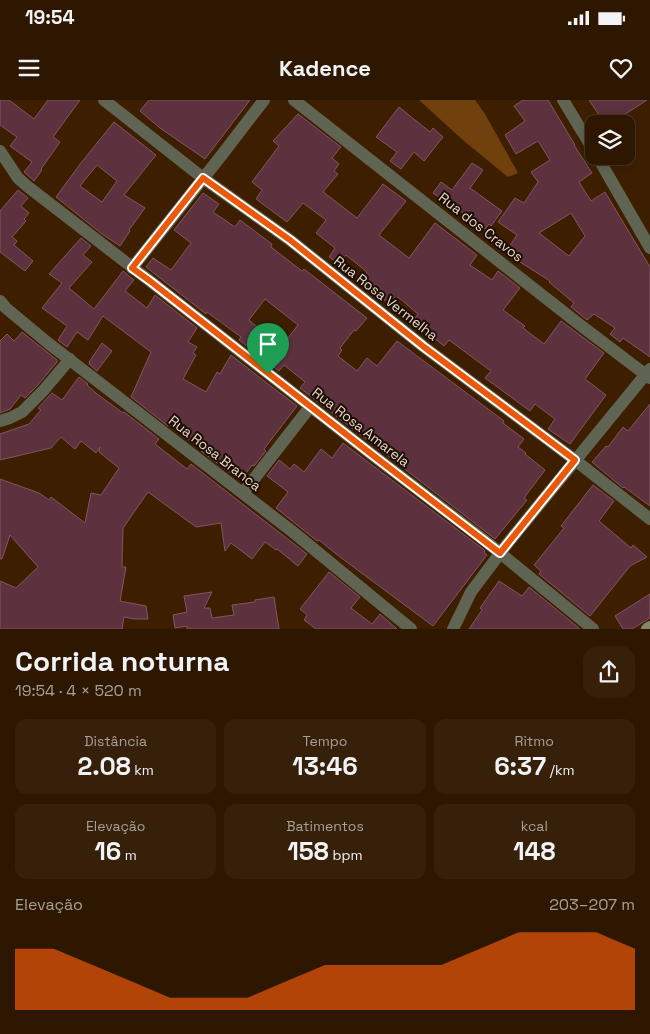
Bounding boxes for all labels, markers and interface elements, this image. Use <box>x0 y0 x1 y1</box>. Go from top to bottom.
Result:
text: 19:54 <box>25 5 74 30</box>
icon: menu <box>15 54 43 82</box>
text: Kadence <box>279 54 371 82</box>
icon: heart <box>607 54 635 82</box>
map controls <box>585 115 635 165</box>
button: layers <box>585 115 635 165</box>
street label: Rua dos Cravos <box>435 188 527 266</box>
street label: Rua Rosa Vermelha <box>330 252 442 344</box>
pin <box>247 323 289 374</box>
icon: arrive <box>254 330 282 358</box>
street label: Rua Rosa Amarela <box>309 383 413 471</box>
street label: Rua Rosa Branca <box>165 411 265 495</box>
text: Corrida noturna <box>15 643 229 679</box>
button: share <box>583 646 635 698</box>
text: 19:54 · 4 × 520 m <box>15 680 142 701</box>
text: Distância <box>84 732 147 750</box>
text: Tempo <box>303 732 347 750</box>
text: Ritmo <box>515 732 554 750</box>
text: 2.08 <box>77 750 131 782</box>
text: 13:46 <box>292 750 358 782</box>
text: 6:37 <box>494 750 546 782</box>
text: km <box>131 761 154 779</box>
text: /km <box>546 761 574 779</box>
text: Elevação <box>86 817 145 835</box>
text: Batimentos <box>286 817 364 835</box>
text: kcal <box>521 817 548 835</box>
text: 16 <box>94 835 121 867</box>
text: 158 <box>288 835 329 867</box>
text: 148 <box>513 835 555 867</box>
text: m <box>121 846 137 864</box>
text: bpm <box>329 846 362 864</box>
text: Elevação <box>15 894 83 915</box>
text: 203–207 m <box>549 894 635 915</box>

